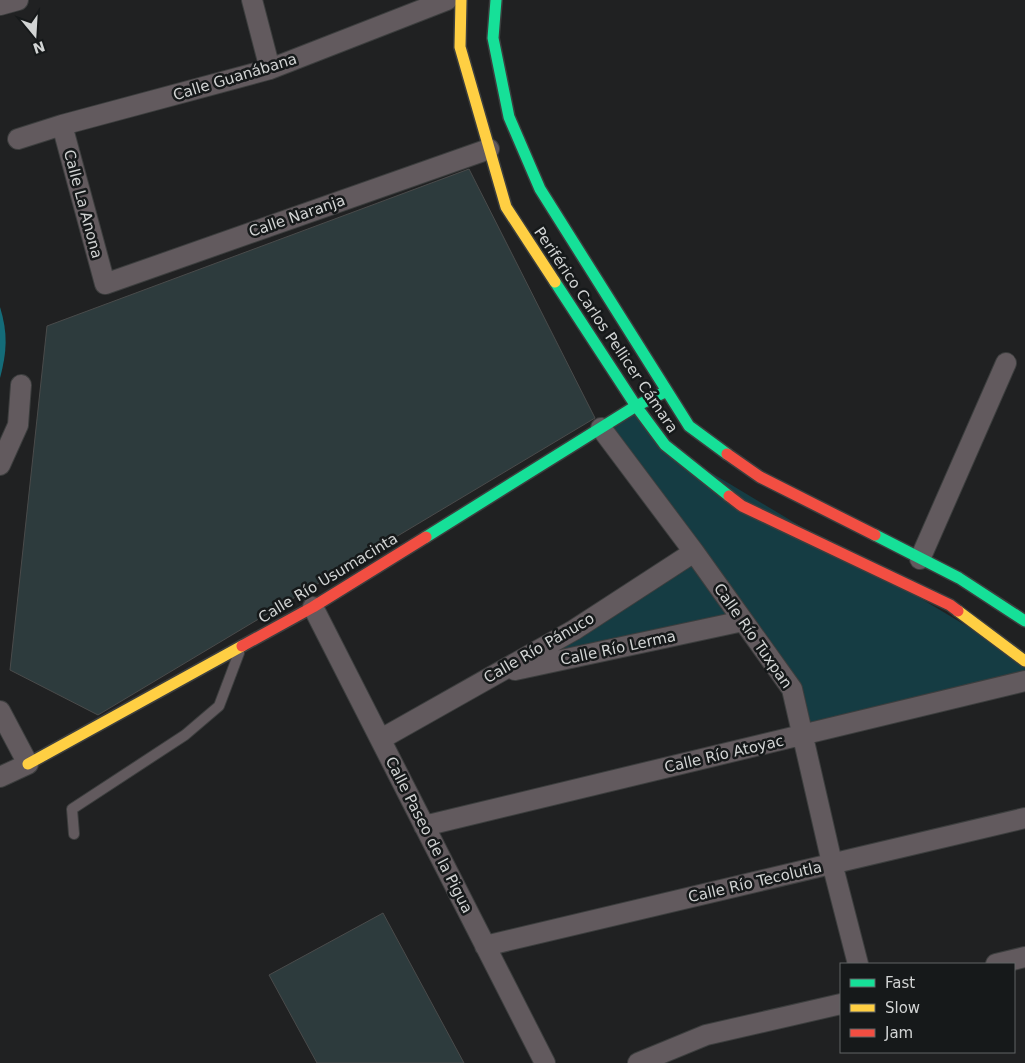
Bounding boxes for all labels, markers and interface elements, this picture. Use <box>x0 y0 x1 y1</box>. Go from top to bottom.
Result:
north arrow <box>10 10 60 60</box>
text: N <box>31 38 47 57</box>
street label: Calle Guanábana <box>171 50 299 104</box>
street label: Calle La Anona <box>60 148 106 260</box>
street label: Calle Naranja <box>246 191 348 241</box>
street label: Periférico Carlos Pellicer Cámara <box>530 224 682 436</box>
street label: Calle Río Usumacinta <box>255 529 401 627</box>
street label: Calle Río Tuxpan <box>710 580 796 692</box>
street label: Calle Río Pánuco <box>481 609 597 687</box>
street label: Calle Río Lerma <box>559 627 677 669</box>
street label: Calle Río Atoyac <box>663 732 785 776</box>
street label: Calle Paseo de la Pigua <box>382 754 476 916</box>
street label: Calle Río Tecolutla <box>686 858 824 906</box>
legend <box>840 963 1015 1053</box>
text: Fast <box>885 974 915 992</box>
text: Slow <box>885 999 920 1017</box>
text: Jam <box>884 1024 913 1042</box>

